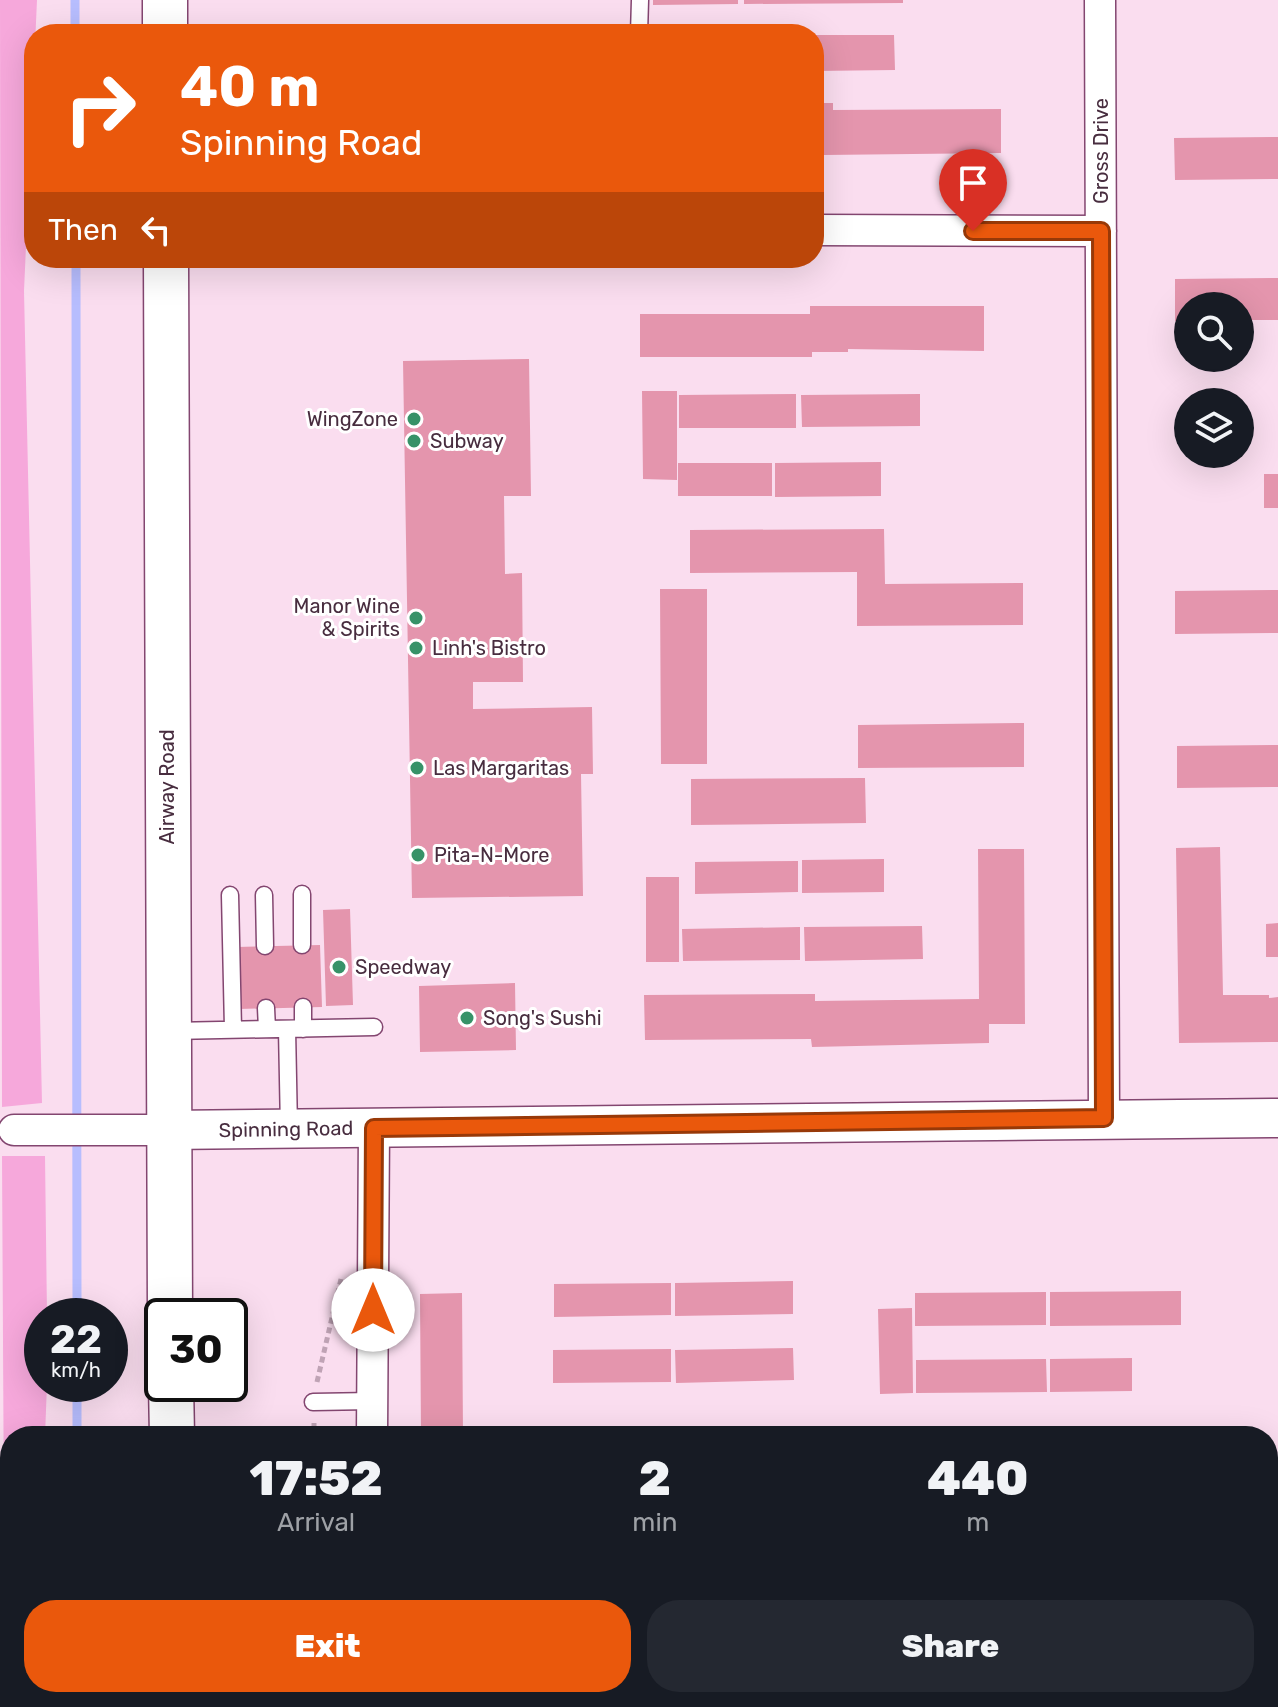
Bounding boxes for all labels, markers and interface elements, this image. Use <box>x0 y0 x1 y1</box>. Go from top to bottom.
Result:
text: 40 m <box>180 54 320 120</box>
icon: right <box>48 56 152 160</box>
street label: Gross Drive <box>1089 98 1113 204</box>
text: Spinning Road <box>180 121 422 164</box>
pin <box>939 149 1007 231</box>
icon: arrive <box>951 161 995 205</box>
icon: left <box>134 208 178 252</box>
text: Then <box>48 212 118 248</box>
map controls <box>1174 292 1254 468</box>
button: search <box>1174 292 1254 372</box>
button: layers <box>1174 388 1254 468</box>
place label: WingZone <box>307 407 398 431</box>
marker: WingZone <box>405 410 423 428</box>
place label: Subway <box>430 429 504 453</box>
marker: Subway <box>405 432 423 450</box>
place label: Manor Wine & Spirits <box>294 594 400 641</box>
marker: Manor Wine & Spirits <box>407 609 425 627</box>
place label: Linh's Bistro <box>432 636 546 660</box>
marker: Linh's Bistro <box>407 639 425 657</box>
street label: Airway Road <box>155 729 179 845</box>
place label: Las Margaritas <box>433 756 569 780</box>
marker: Las Margaritas <box>408 759 426 777</box>
place label: Pita-N-More <box>434 843 549 867</box>
marker: Pita-N-More <box>409 846 427 864</box>
place label: Speedway <box>355 955 451 979</box>
marker: Speedway <box>330 958 348 976</box>
place label: Song's Sushi <box>483 1006 602 1030</box>
marker: Song's Sushi <box>458 1009 476 1027</box>
street label: Spinning Road <box>218 1116 354 1142</box>
position arrow <box>331 1268 415 1352</box>
speed limit sign: 30 <box>144 1298 248 1402</box>
text: 22 <box>50 1316 102 1363</box>
text: km/h <box>51 1358 101 1382</box>
text: 17:52 <box>249 1450 383 1507</box>
text: 2 <box>639 1450 671 1507</box>
text: 440 <box>927 1450 1029 1507</box>
text: Arrival <box>277 1507 355 1538</box>
text: min <box>632 1507 677 1538</box>
text: m <box>966 1507 989 1538</box>
button: Exit <box>24 1600 631 1692</box>
button: Share <box>647 1600 1254 1692</box>

